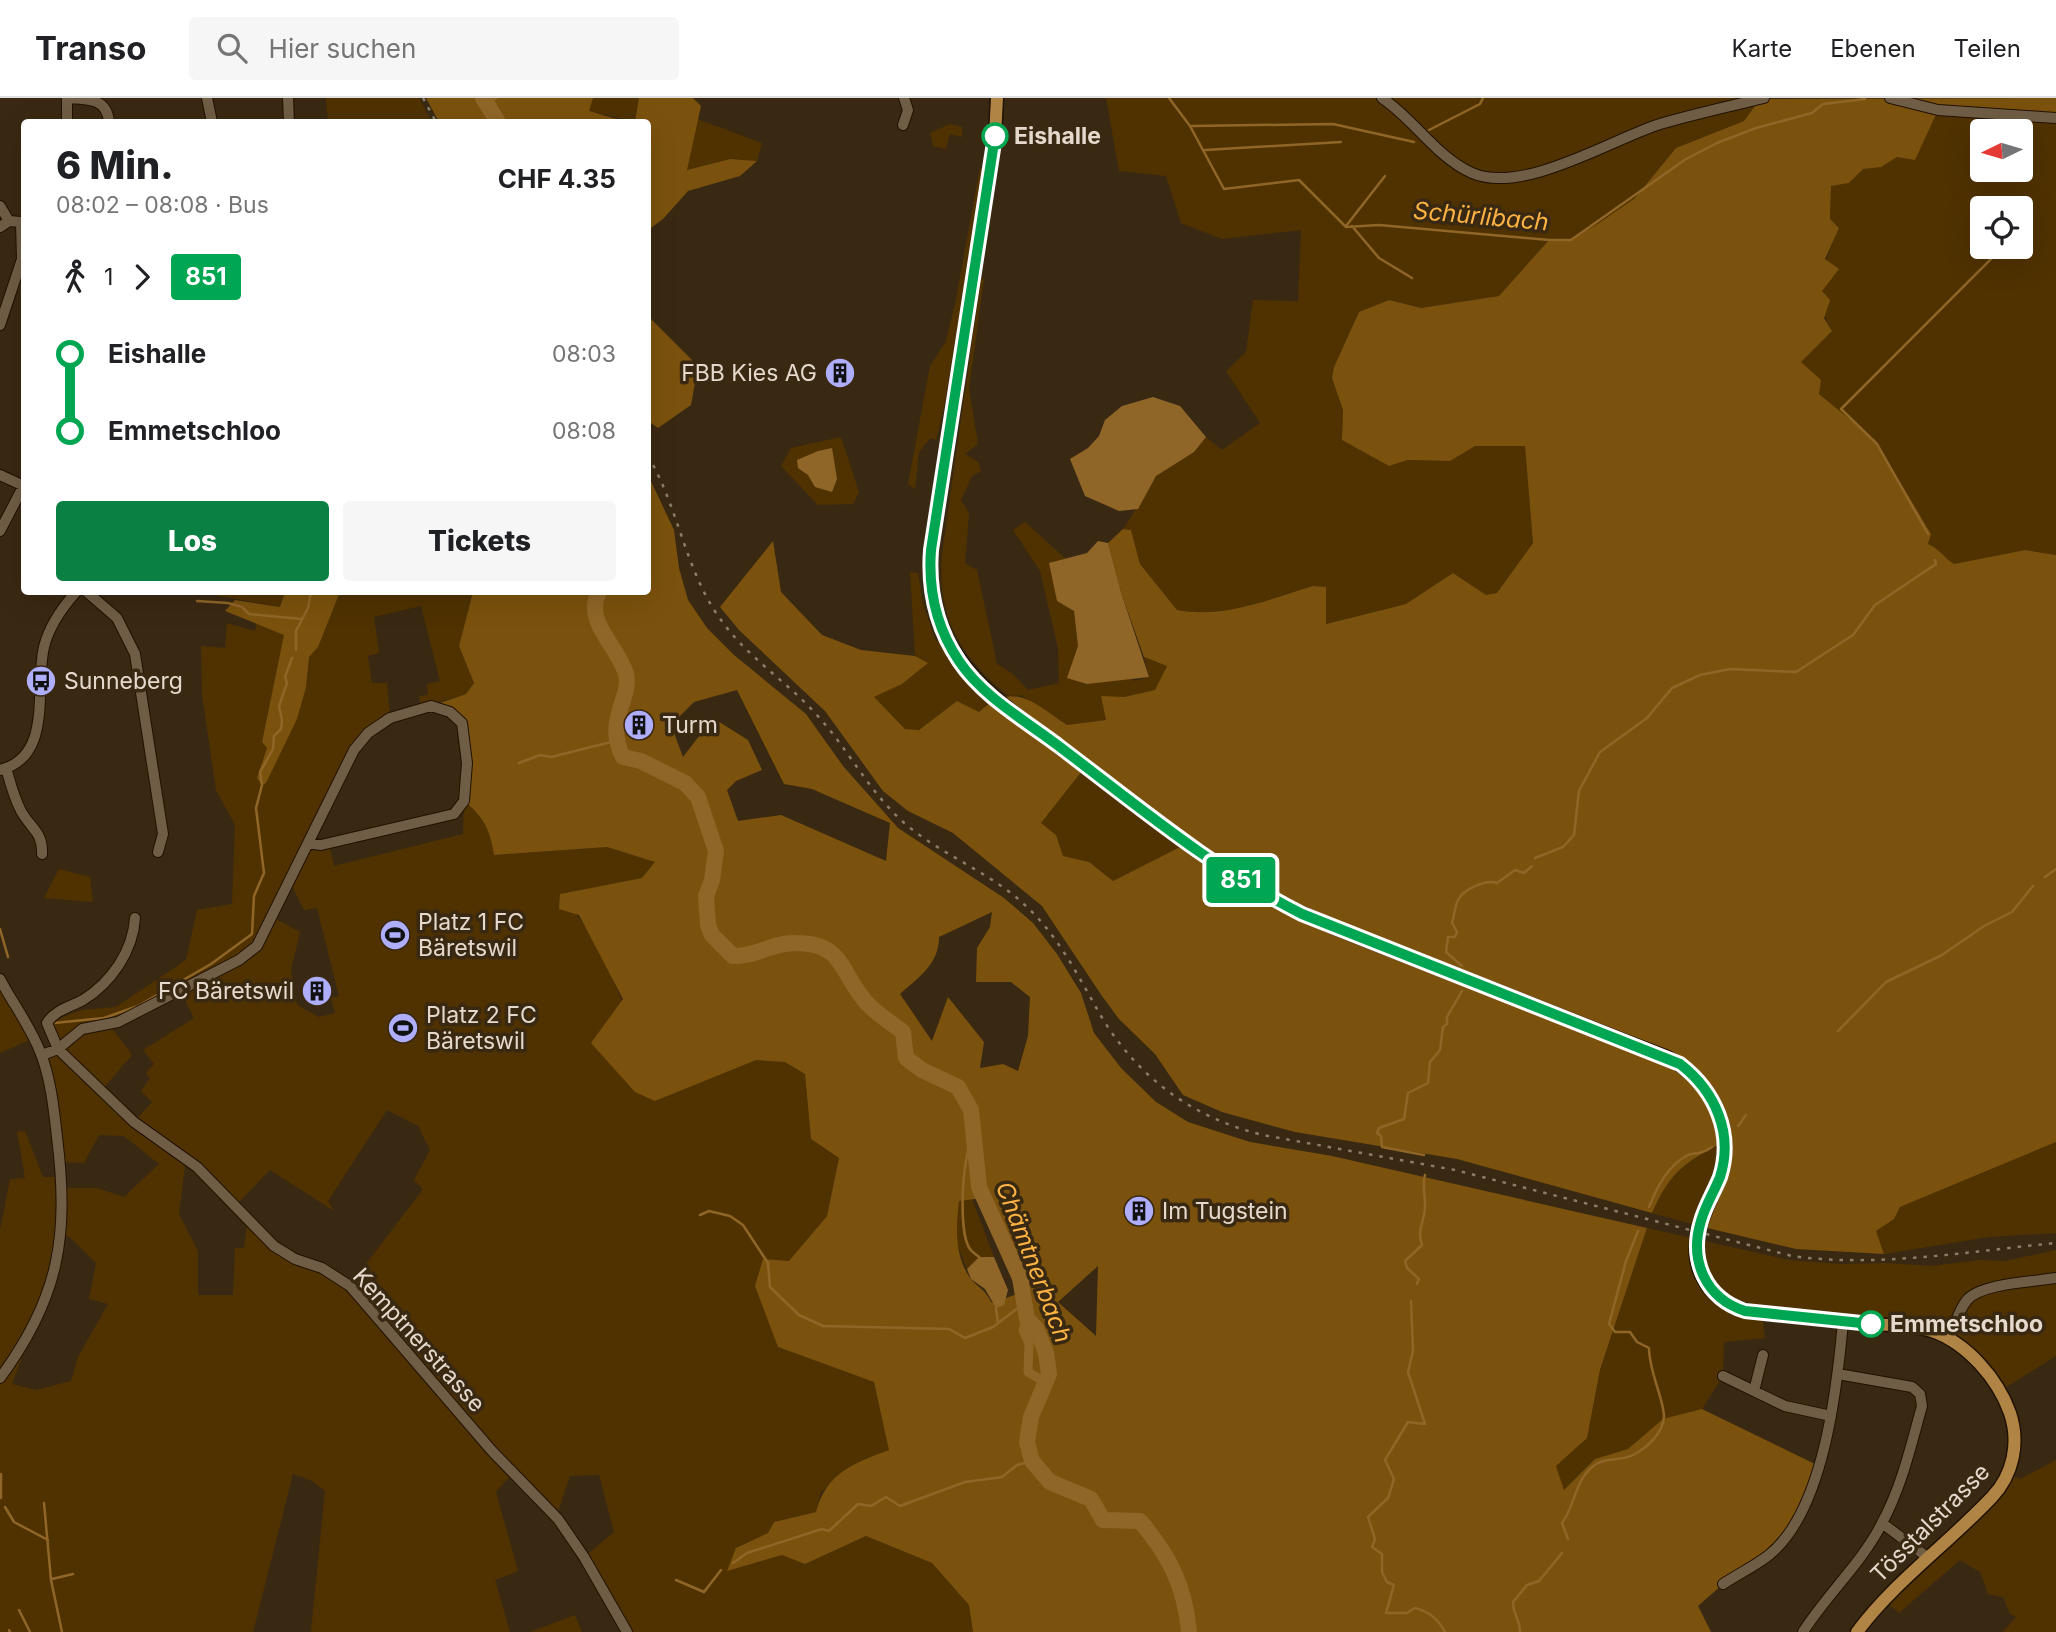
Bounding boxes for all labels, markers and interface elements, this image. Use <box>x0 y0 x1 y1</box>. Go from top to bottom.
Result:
search box <box>189 17 679 80</box>
text: Transo <box>35 28 147 68</box>
icon: search <box>213 29 251 67</box>
text: Hier suchen <box>269 33 416 64</box>
text: Karte <box>1732 34 1792 63</box>
text: Ebenen <box>1830 34 1916 63</box>
text: Teilen <box>1954 34 2021 63</box>
north arrow <box>1970 119 2034 182</box>
map controls <box>1970 119 2033 259</box>
place label: Eishalle <box>1014 122 1101 150</box>
marker: Eishalle <box>982 123 1008 149</box>
text: 6 Min. <box>56 142 174 188</box>
text: CHF 4.35 <box>498 163 616 194</box>
text: 08:02 – 08:08 · Bus <box>56 191 269 219</box>
water label: Schürlibach <box>1412 196 1550 236</box>
button: locate <box>1970 196 2033 259</box>
icon: walk <box>56 258 94 296</box>
icon: forward <box>123 258 161 296</box>
text: 851 <box>185 262 227 291</box>
text: 1 <box>104 263 113 291</box>
text: Eishalle <box>108 338 206 369</box>
text: 08:03 <box>552 340 616 368</box>
building icon: FBB Kies AG <box>823 356 857 390</box>
place label: FBB Kies AG <box>681 359 817 387</box>
text: Emmetschloo <box>108 415 281 446</box>
text: 08:08 <box>552 417 616 445</box>
button: Los <box>56 501 329 581</box>
button: Tickets <box>343 501 616 581</box>
bus stop icon: Sunneberg <box>24 664 58 698</box>
place label: Sunneberg <box>64 667 183 695</box>
building icon: Turm <box>622 708 656 742</box>
place label: Turm <box>662 711 718 739</box>
line badge: 851 <box>1201 857 1281 903</box>
text: 851 <box>1220 865 1262 894</box>
place label: Platz 1 FC Bäretswil <box>418 908 524 962</box>
sports icon: Platz 1 FC Bäretswil <box>378 918 412 952</box>
building icon: FC Bäretswil <box>300 974 334 1008</box>
place label: FC Bäretswil <box>158 977 294 1005</box>
place label: Platz 2 FC Bäretswil <box>426 1001 537 1055</box>
sports icon: Platz 2 FC Bäretswil <box>386 1011 420 1045</box>
water label: Chämtnerbach <box>990 1177 1078 1347</box>
building icon: Im Tugstein <box>1122 1194 1156 1228</box>
place label: Im Tugstein <box>1162 1197 1288 1225</box>
street label: Kemptnerstrasse <box>347 1262 491 1418</box>
place label: Emmetschloo <box>1890 1310 2043 1338</box>
marker: Emmetschloo <box>1858 1311 1884 1337</box>
street label: Tösstalstrasse <box>1865 1458 1995 1588</box>

